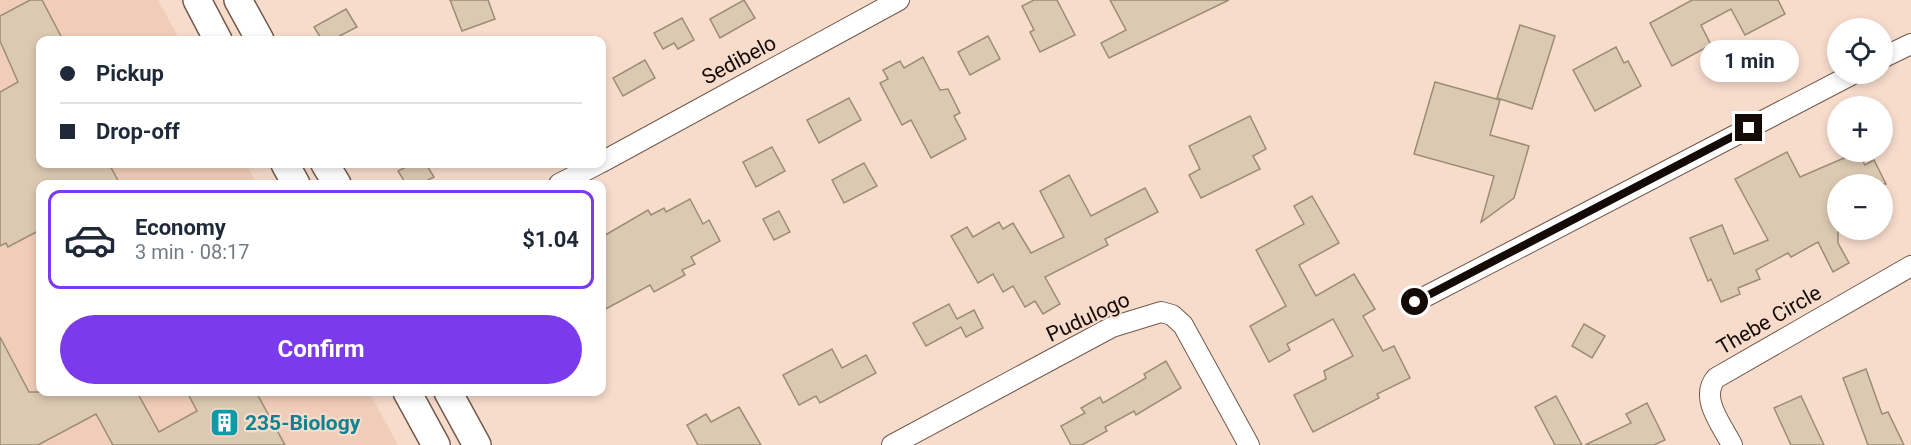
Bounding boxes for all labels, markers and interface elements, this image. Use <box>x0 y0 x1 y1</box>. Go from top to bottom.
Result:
map controls <box>1827 18 1893 240</box>
button: locate <box>1827 18 1893 84</box>
street label: Sedibelo <box>698 30 780 90</box>
callout: 1 min <box>1700 41 1798 83</box>
text: 1 min <box>1724 49 1775 73</box>
text: Pickup <box>96 61 164 86</box>
button: + <box>1827 96 1893 162</box>
route end <box>1735 114 1762 141</box>
text: Drop-off <box>96 119 180 144</box>
button: − <box>1827 174 1893 240</box>
icon: car <box>63 213 117 267</box>
text: Economy <box>135 215 226 240</box>
text: $1.04 <box>522 227 579 252</box>
text: 3 min · 08:17 <box>135 240 250 264</box>
street label: Thebe Circle <box>1713 281 1825 359</box>
street label: Pudulogo <box>1043 287 1133 347</box>
route start <box>1401 288 1428 315</box>
button: Confirm <box>60 315 582 384</box>
building icon: 235-Biology <box>208 407 240 439</box>
place label: 235-Biology <box>245 411 361 435</box>

